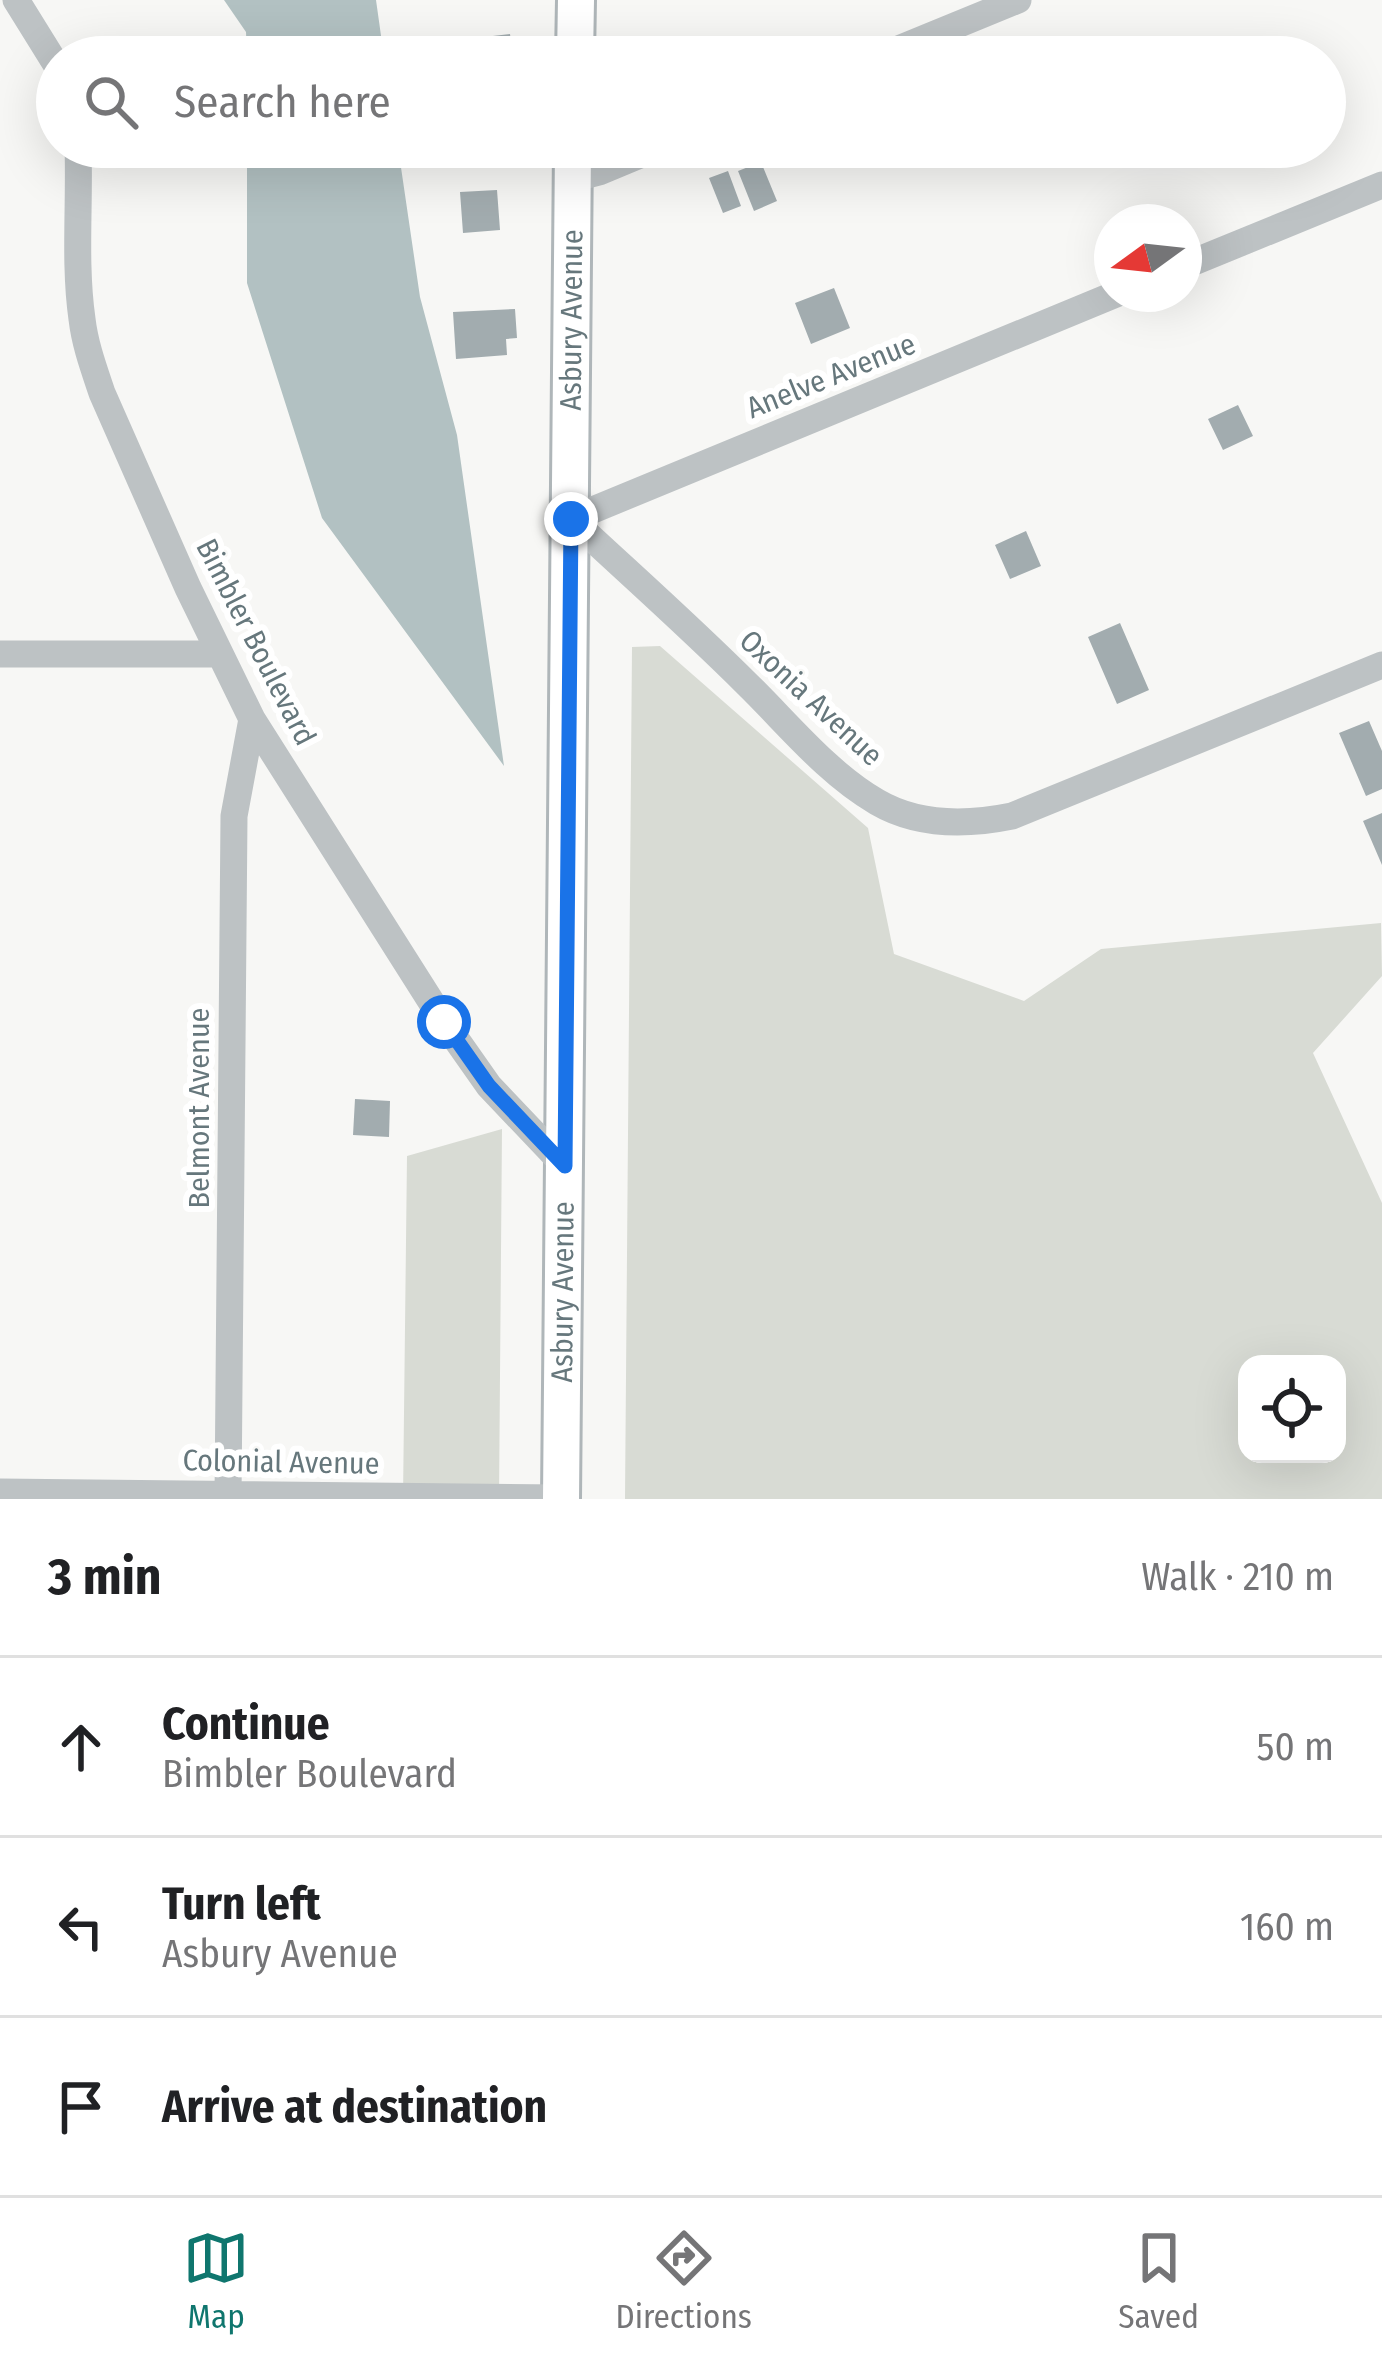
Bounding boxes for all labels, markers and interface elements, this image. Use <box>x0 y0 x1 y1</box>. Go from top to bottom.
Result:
search box <box>36 36 1346 168</box>
icon: search <box>78 69 144 135</box>
text: Search here <box>174 75 391 129</box>
north arrow <box>1094 204 1202 312</box>
street label: Asbury Avenue <box>553 229 590 411</box>
street label: Anelve Avenue <box>741 326 921 426</box>
route end <box>544 492 598 546</box>
street label: Bimbler Boulevard <box>188 533 324 751</box>
street label: Oxonia Avenue <box>732 623 890 773</box>
route start <box>417 995 471 1049</box>
street label: Belmont Avenue <box>181 1008 217 1208</box>
street label: Asbury Avenue <box>544 1201 582 1383</box>
map controls <box>1238 1355 1346 1463</box>
button: locate <box>1238 1355 1346 1463</box>
street label: Colonial Avenue <box>182 1442 380 1482</box>
text: 3 min <box>48 1546 162 1608</box>
text: Walk · 210 m <box>1141 1554 1334 1600</box>
text: Continue <box>162 1697 330 1751</box>
icon: ahead <box>48 1714 114 1780</box>
text: 50 m <box>1257 1724 1334 1770</box>
text: Bimbler Boulevard <box>162 1751 457 1797</box>
text: Turn left <box>162 1877 321 1931</box>
icon: left <box>48 1894 114 1960</box>
text: 160 m <box>1240 1904 1334 1950</box>
text: Asbury Avenue <box>162 1931 398 1977</box>
icon: arrive <box>48 2074 114 2140</box>
text: Arrive at destination <box>162 2080 547 2134</box>
tab: Map <box>183 2225 249 2337</box>
tab: Directions <box>615 2225 752 2337</box>
tab: Saved <box>1118 2225 1199 2337</box>

